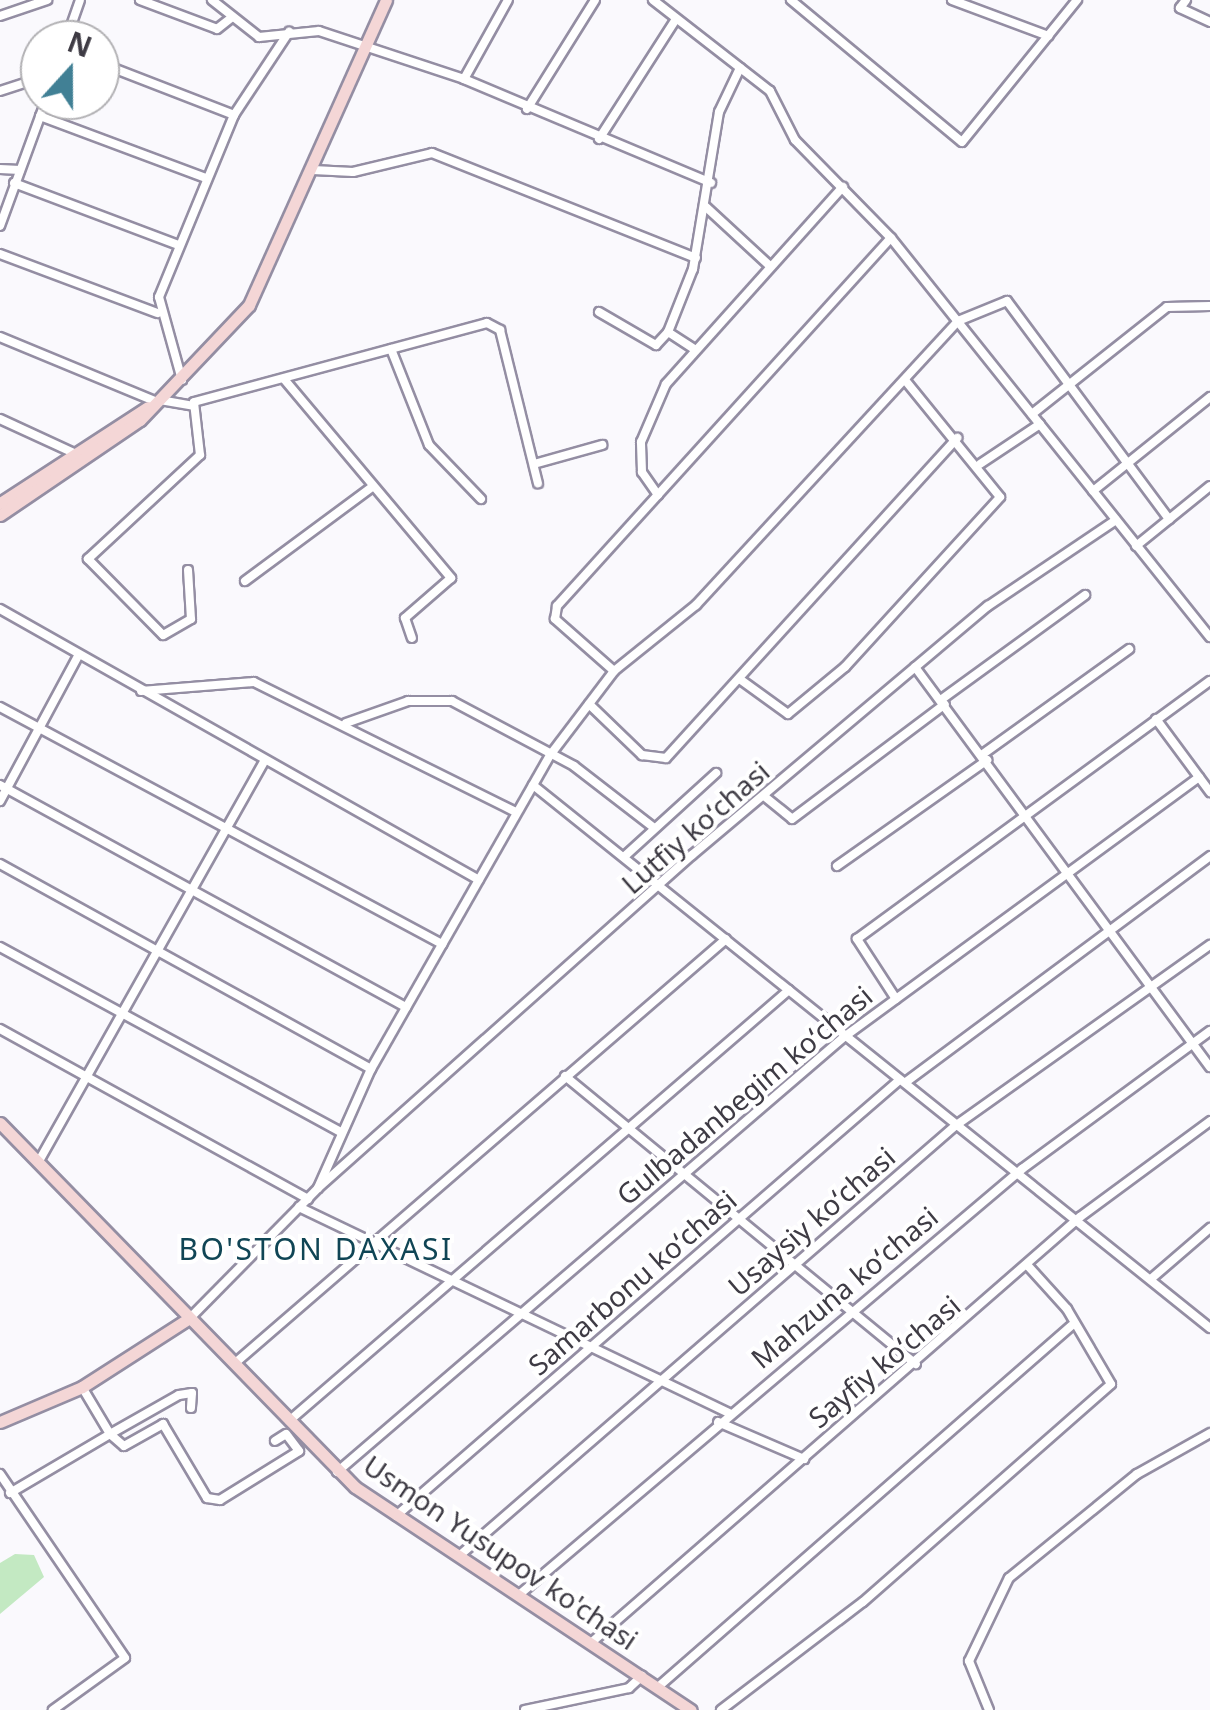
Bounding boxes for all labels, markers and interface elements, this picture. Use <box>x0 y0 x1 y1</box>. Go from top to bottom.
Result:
north arrow <box>20 20 120 120</box>
text: N <box>63 22 97 66</box>
street label: Lutfiy koʻchasi <box>614 754 776 900</box>
street label: Gulbadanbegim koʻchasi <box>610 978 878 1212</box>
street label: Usaysiy koʻchasi <box>721 1139 901 1303</box>
street label: Samarbonu koʻchasi <box>521 1183 743 1381</box>
street label: Mahzuna koʻchasi <box>744 1199 944 1375</box>
district label: BO'STON DAXASI <box>178 1231 454 1267</box>
street label: Sayfiy koʻchasi <box>801 1288 967 1434</box>
street label: Usmon Yusupov ko'chasi <box>358 1448 644 1656</box>

